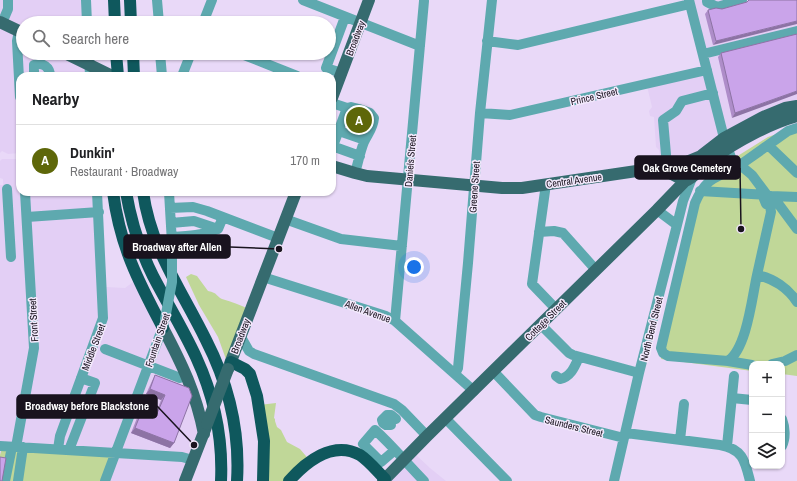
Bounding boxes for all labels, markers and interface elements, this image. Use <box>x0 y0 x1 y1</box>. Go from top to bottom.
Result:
search box <box>16 16 336 60</box>
street label: Broadway <box>343 18 368 58</box>
icon: search <box>30 27 52 49</box>
text: Search here <box>62 28 129 49</box>
street label: Prince Street <box>569 85 620 108</box>
text: Nearby <box>32 87 79 110</box>
pin: A <box>346 105 372 135</box>
street label: Daniels Street <box>402 134 419 187</box>
text: Dunkin' <box>70 142 115 163</box>
text: A <box>41 152 49 169</box>
text: 170 m <box>290 152 320 169</box>
callout: Oak Grove Cemetery <box>635 156 740 179</box>
street label: Greene Street <box>466 160 483 213</box>
text: Oak Grove Cemetery <box>642 161 732 175</box>
text: Restaurant · Broadway <box>70 163 178 180</box>
street label: Central Avenue <box>545 170 603 191</box>
callout: Broadway after Allen <box>124 235 230 258</box>
text: Broadway after Allen <box>132 240 222 254</box>
your location <box>404 257 424 277</box>
street label: North Bend Street <box>637 295 666 363</box>
street label: Front Street <box>26 297 41 342</box>
street label: Allen Avenue <box>342 297 393 326</box>
street label: Cottage Street <box>522 297 569 344</box>
street label: Fountain Street <box>142 311 173 369</box>
street label: Broadway <box>228 316 253 356</box>
street label: Middle Street <box>79 321 109 372</box>
map controls <box>749 361 785 469</box>
button: + <box>749 361 785 397</box>
callout: Broadway before Blackstone <box>17 395 157 418</box>
button: − <box>749 397 785 433</box>
text: Broadway before Blackstone <box>25 399 149 413</box>
street label: Saunders Street <box>544 413 605 440</box>
button: layers <box>749 433 785 469</box>

